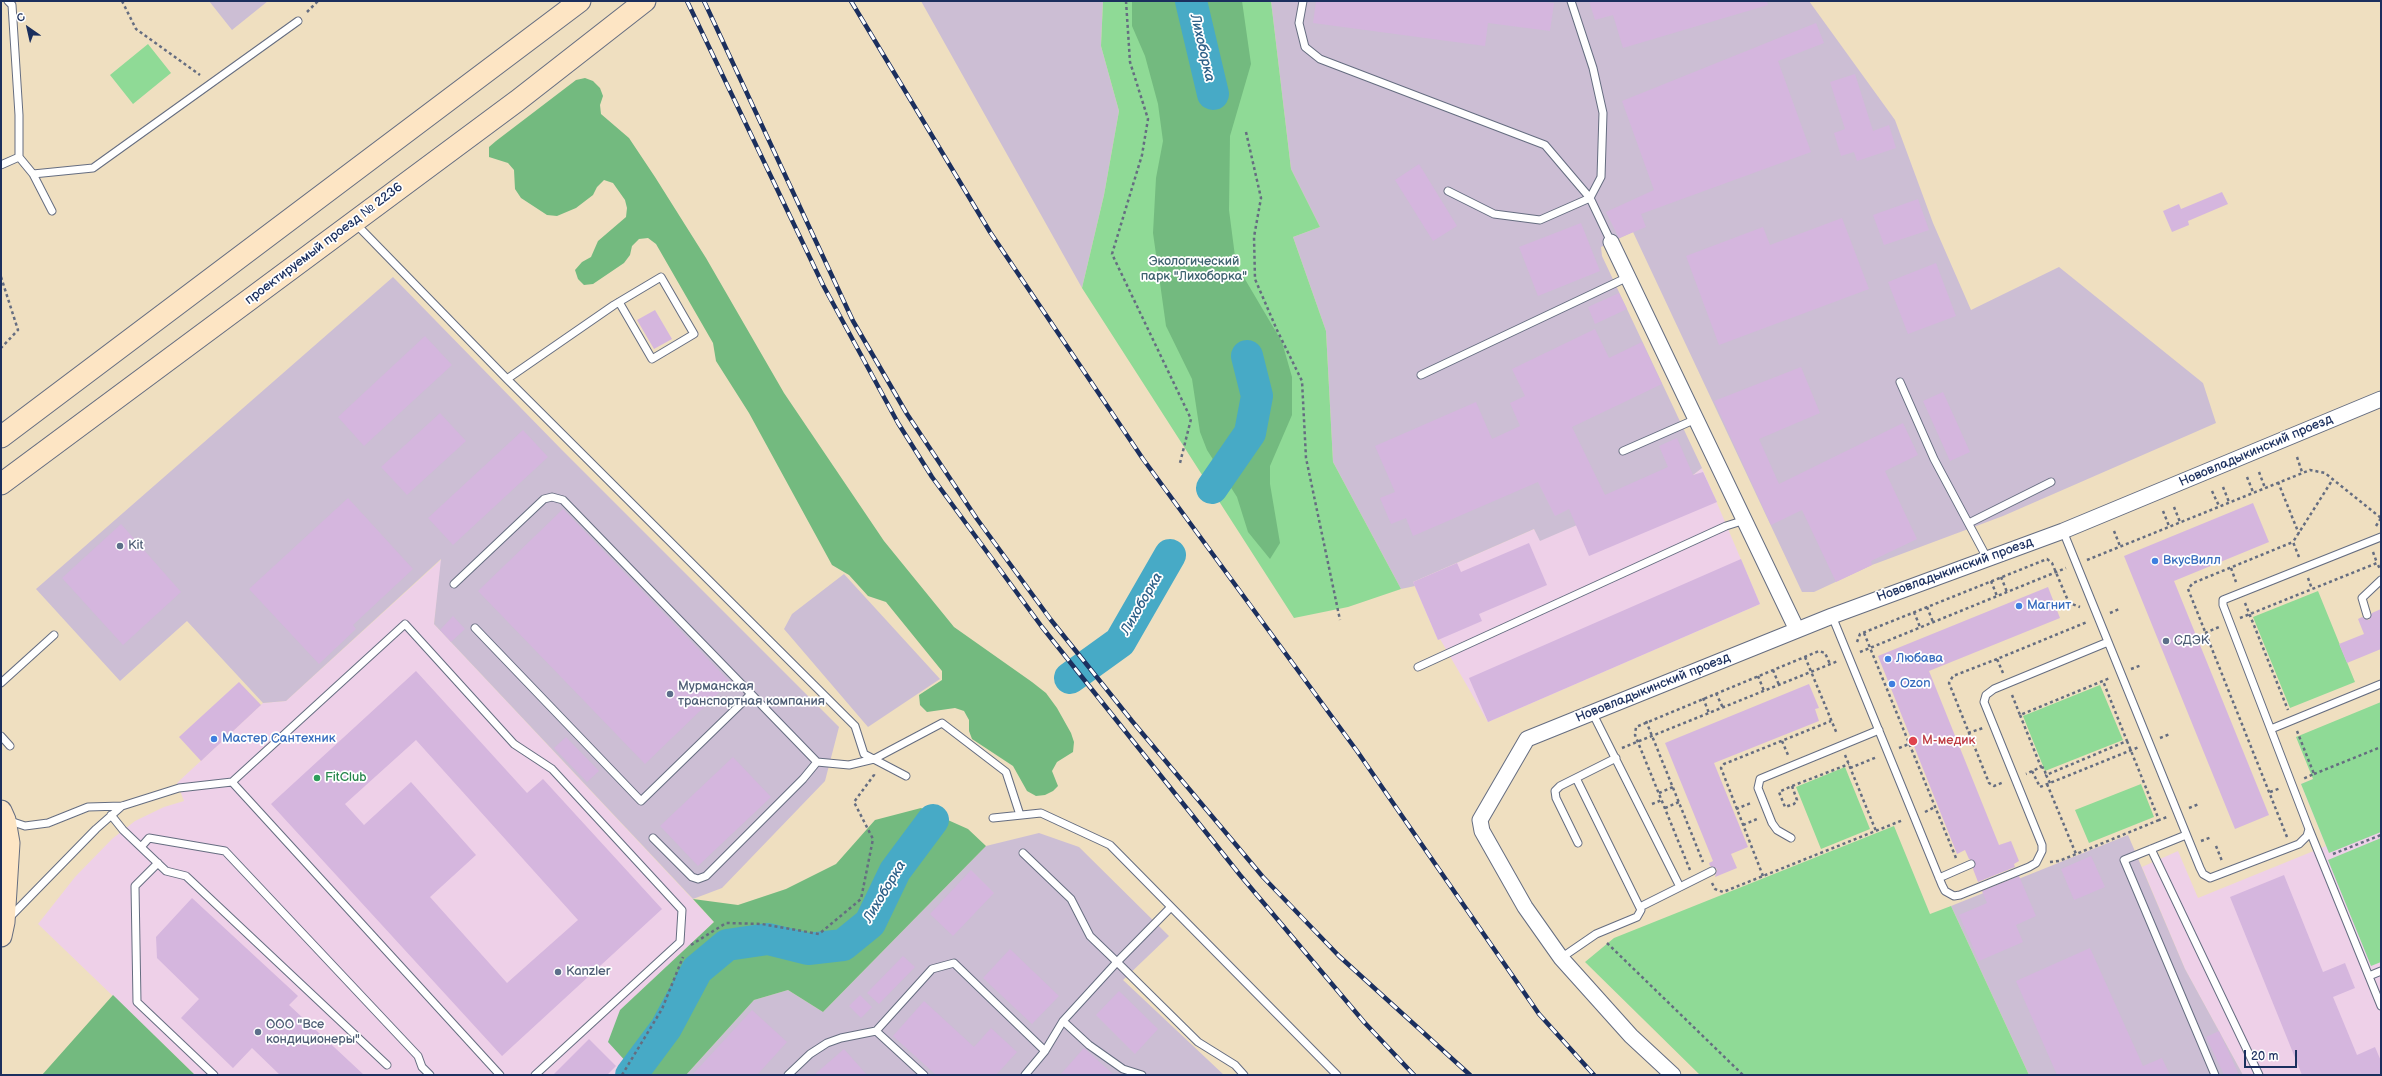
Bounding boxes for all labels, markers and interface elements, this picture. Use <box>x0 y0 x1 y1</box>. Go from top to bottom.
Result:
north arrow <box>8 8 48 48</box>
text: С <box>14 10 28 25</box>
water label: Лихоборка <box>1186 13 1218 83</box>
street label: проектируемый проезд № 2236 <box>242 180 406 308</box>
park label: Экологический парк "Лихоборка" <box>1141 254 1247 285</box>
street label: Нововладыкинский проезд <box>2177 412 2335 490</box>
street label: Нововладыкинский проезд <box>1875 534 2035 606</box>
place label: Kit <box>128 538 143 554</box>
marker: Kit <box>115 541 125 551</box>
place label: ВкусВилл <box>2163 553 2221 569</box>
marker: ВкусВилл <box>2150 556 2160 566</box>
water label: Лихоборка <box>1117 570 1167 638</box>
place label: Магнит <box>2027 598 2071 614</box>
marker: Магнит <box>2014 601 2024 611</box>
place label: СДЭК <box>2174 633 2209 649</box>
marker: СДЭК <box>2161 636 2171 646</box>
street label: Нововладыкинский проезд <box>1573 650 1733 726</box>
place label: Любава <box>1896 651 1943 667</box>
marker: Любава <box>1883 654 1893 664</box>
place label: Ozon <box>1900 676 1930 692</box>
place label: Мурманская транспортная компания <box>678 679 825 710</box>
marker: Ozon <box>1887 679 1897 689</box>
marker: Мурманская транспортная компания <box>665 689 675 699</box>
place label: Мастер Сантехник <box>222 731 336 747</box>
place label: М-медик <box>1922 733 1976 749</box>
marker: Мастер Сантехник <box>209 734 219 744</box>
marker: М-медик <box>1907 735 1919 747</box>
place label: FitClub <box>325 770 366 786</box>
marker: FitClub <box>312 773 322 783</box>
water label: Лихоборка <box>860 858 910 926</box>
place label: Kanzler <box>566 964 610 980</box>
marker: Kanzler <box>553 967 563 977</box>
place label: ООО "Все кондиционеры" <box>266 1017 360 1048</box>
marker: ООО "Все кондиционеры" <box>253 1027 263 1037</box>
scale bar <box>2246 1042 2299 1068</box>
text: 20 m <box>2251 1049 2278 1064</box>

